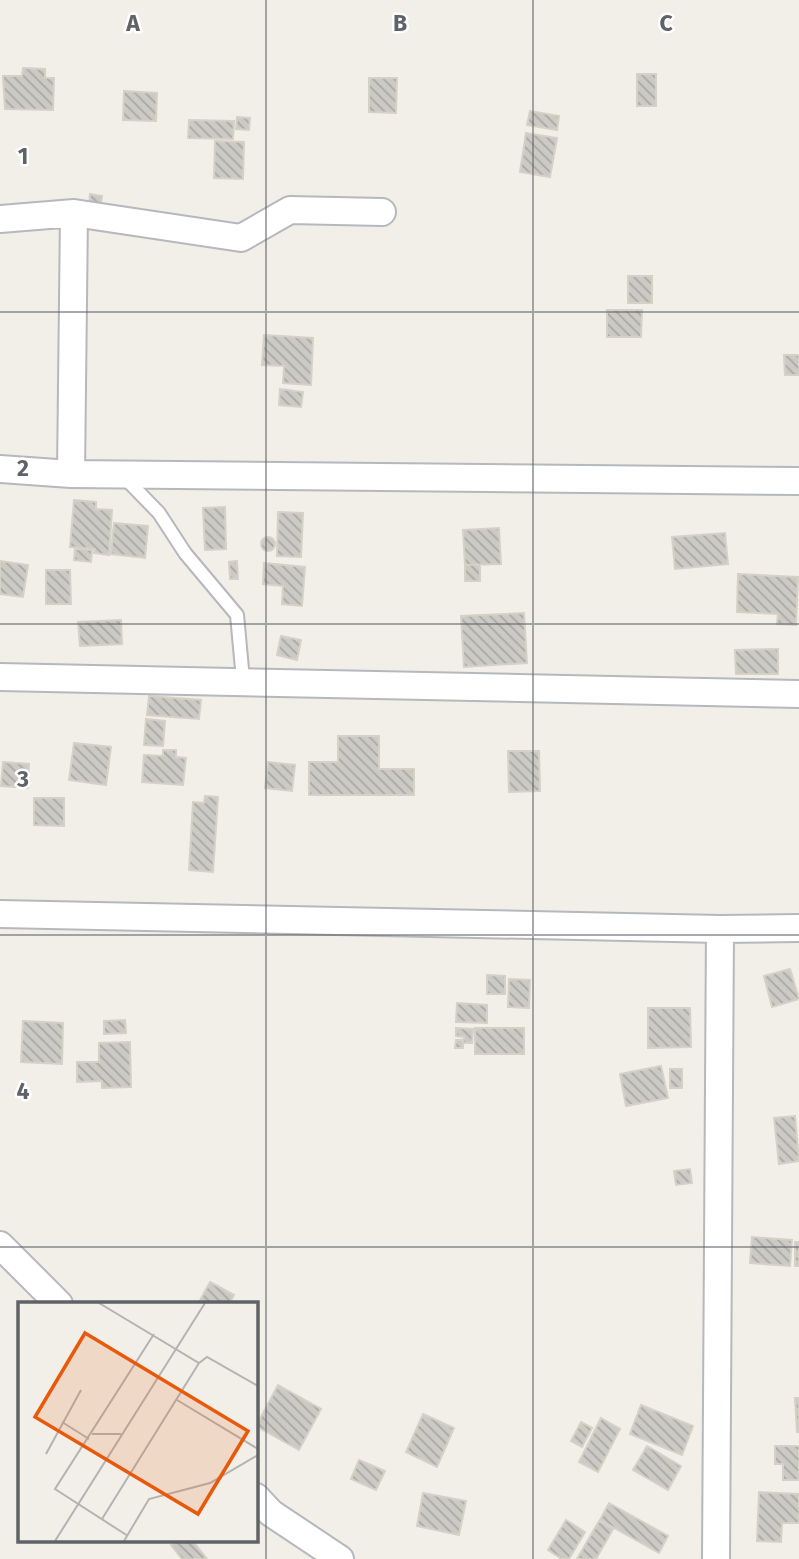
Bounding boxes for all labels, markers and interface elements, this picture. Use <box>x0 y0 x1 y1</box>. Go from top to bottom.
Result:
text: A <box>125 9 140 37</box>
text: B <box>393 9 407 37</box>
text: C <box>659 9 673 37</box>
text: 1 <box>18 142 28 170</box>
text: 2 <box>17 454 29 482</box>
text: 3 <box>16 765 29 793</box>
text: 4 <box>17 1077 30 1105</box>
inset map <box>18 1302 257 1542</box>

